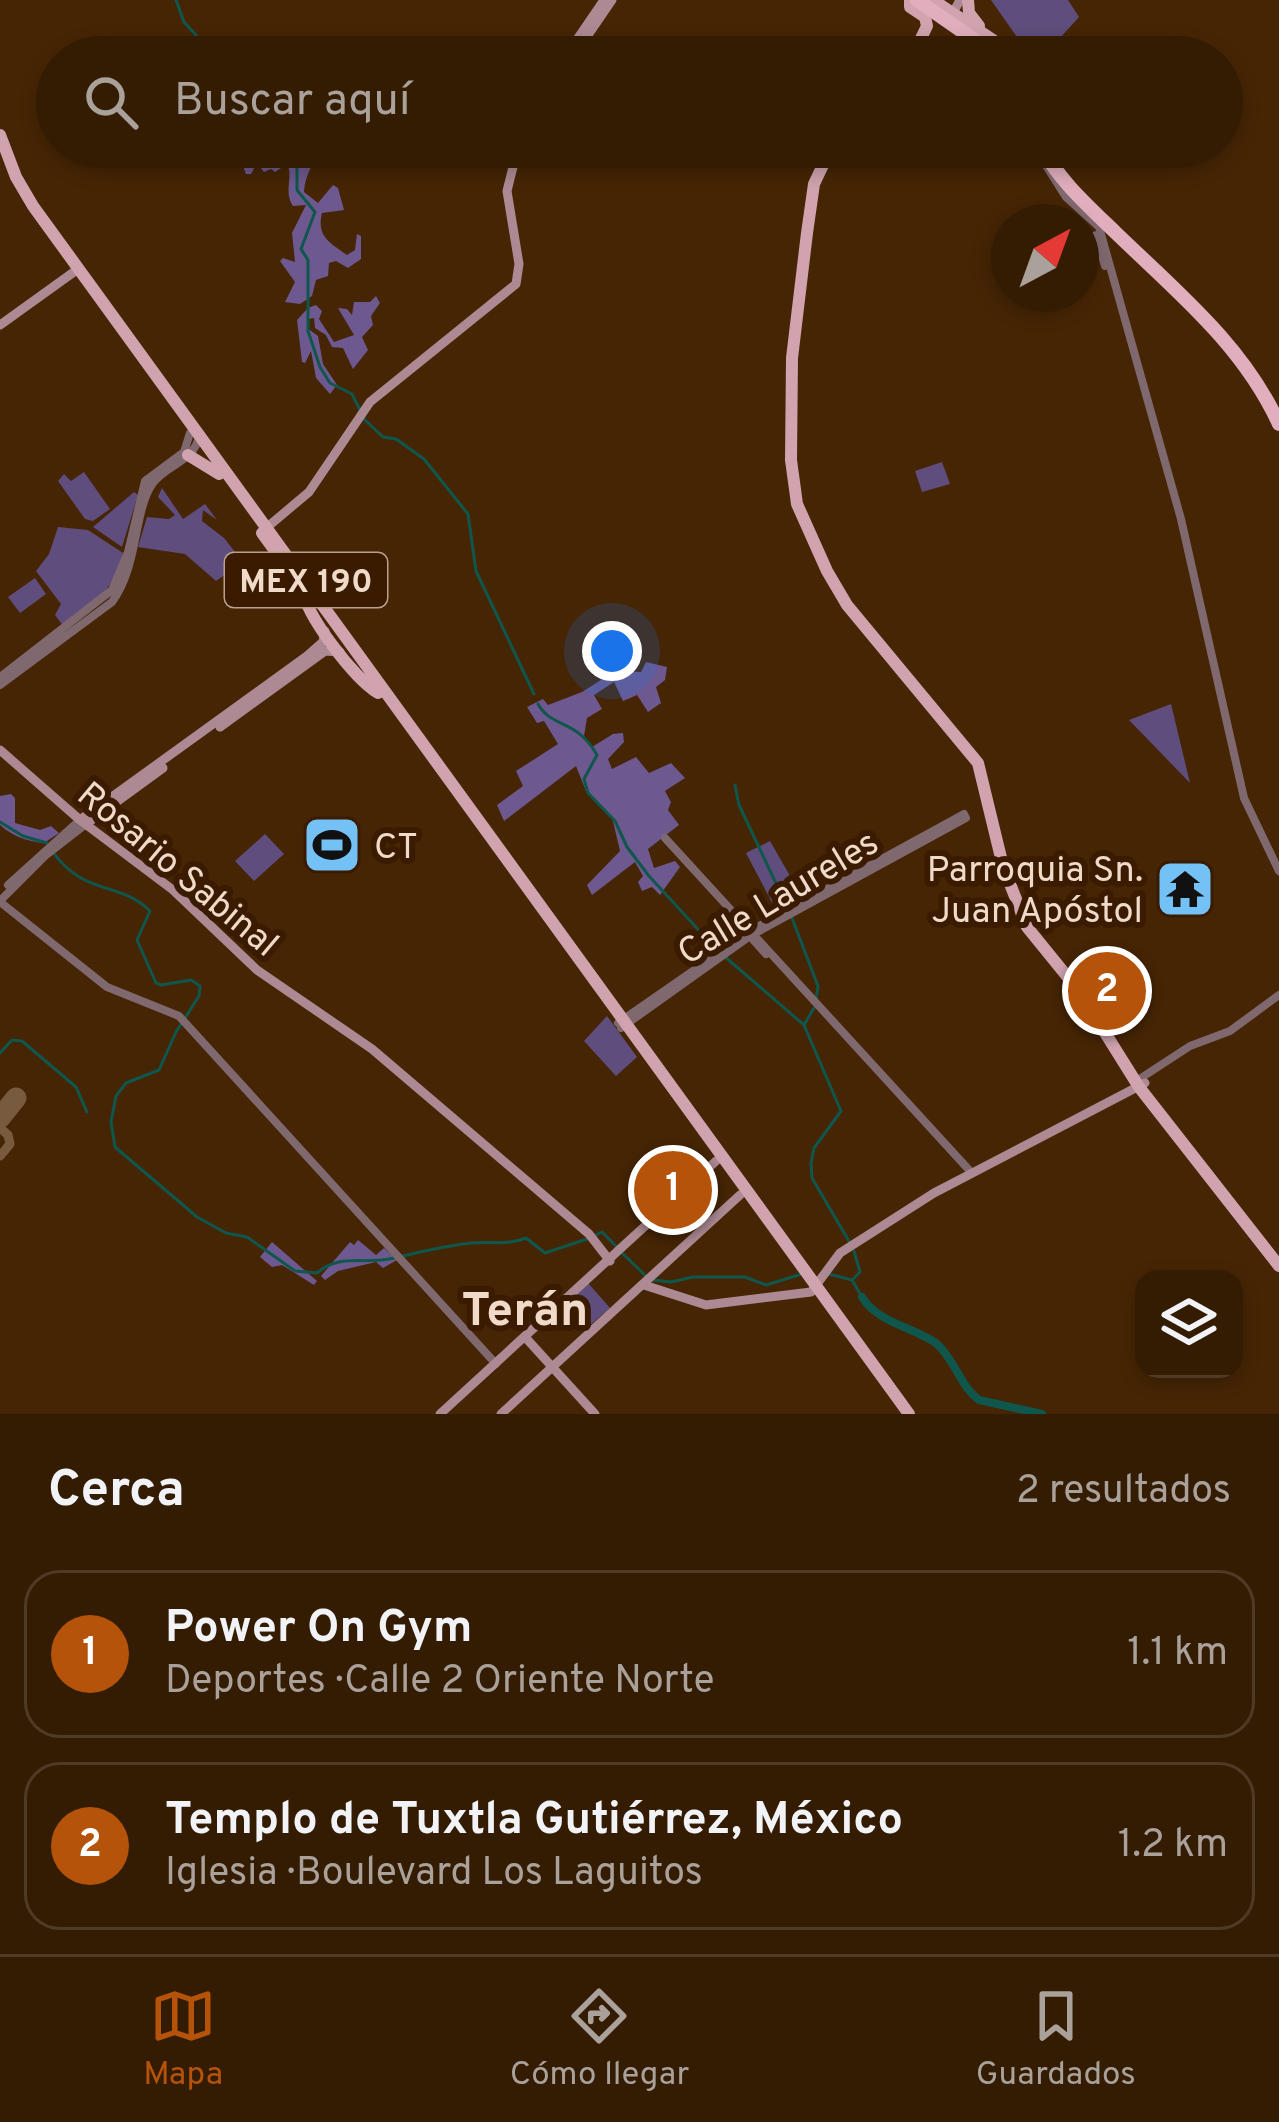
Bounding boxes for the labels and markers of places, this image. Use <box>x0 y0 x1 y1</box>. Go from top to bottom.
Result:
sports icon: CT <box>301 814 363 876</box>
place label: CT <box>374 826 418 872</box>
place label: Parroquia Sn. Juan Apóstol <box>927 849 1143 936</box>
temple icon: Parroquia Sn. Juan Apóstol <box>1154 858 1216 920</box>
pin: 2 <box>1068 946 1146 1036</box>
pin: 1 <box>634 1145 712 1235</box>

